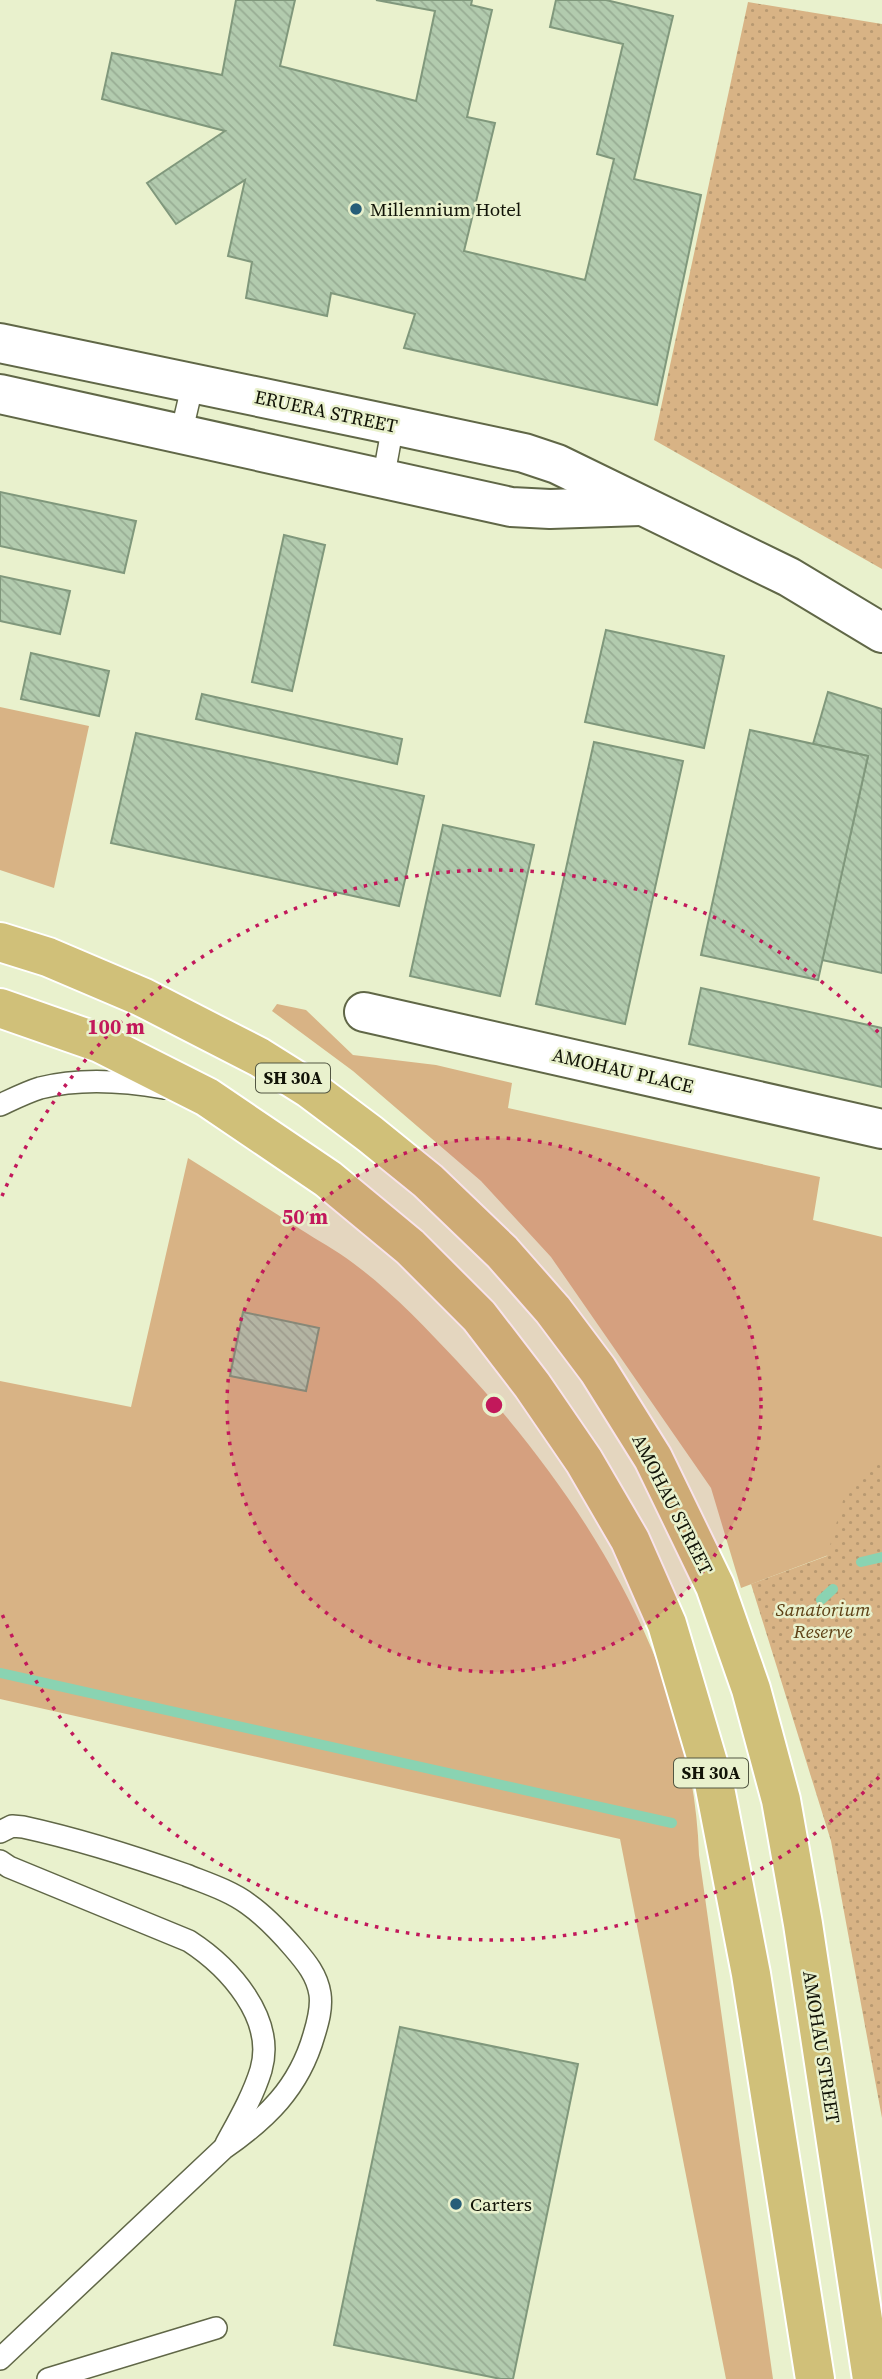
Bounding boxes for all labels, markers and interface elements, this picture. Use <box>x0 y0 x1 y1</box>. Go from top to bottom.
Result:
place label: Millennium Hotel <box>370 196 522 222</box>
marker: Millennium Hotel <box>348 201 364 217</box>
street label: ERUERA STREET <box>252 383 400 439</box>
text: 100 m <box>87 1012 145 1041</box>
street label: AMOHAU PLACE <box>550 1041 696 1099</box>
road number: SH 30A <box>256 1064 330 1092</box>
text: 50 m <box>282 1202 328 1231</box>
centre of rings <box>482 1393 506 1417</box>
street label: AMOHAU STREET <box>626 1429 720 1579</box>
park label: Sanatorium Reserve <box>775 1596 871 1644</box>
road number: SH 30A <box>674 1758 748 1788</box>
street label: AMOHAU STREET <box>797 1969 847 2126</box>
place label: Carters <box>470 2191 532 2217</box>
marker: Carters <box>448 2196 464 2212</box>

